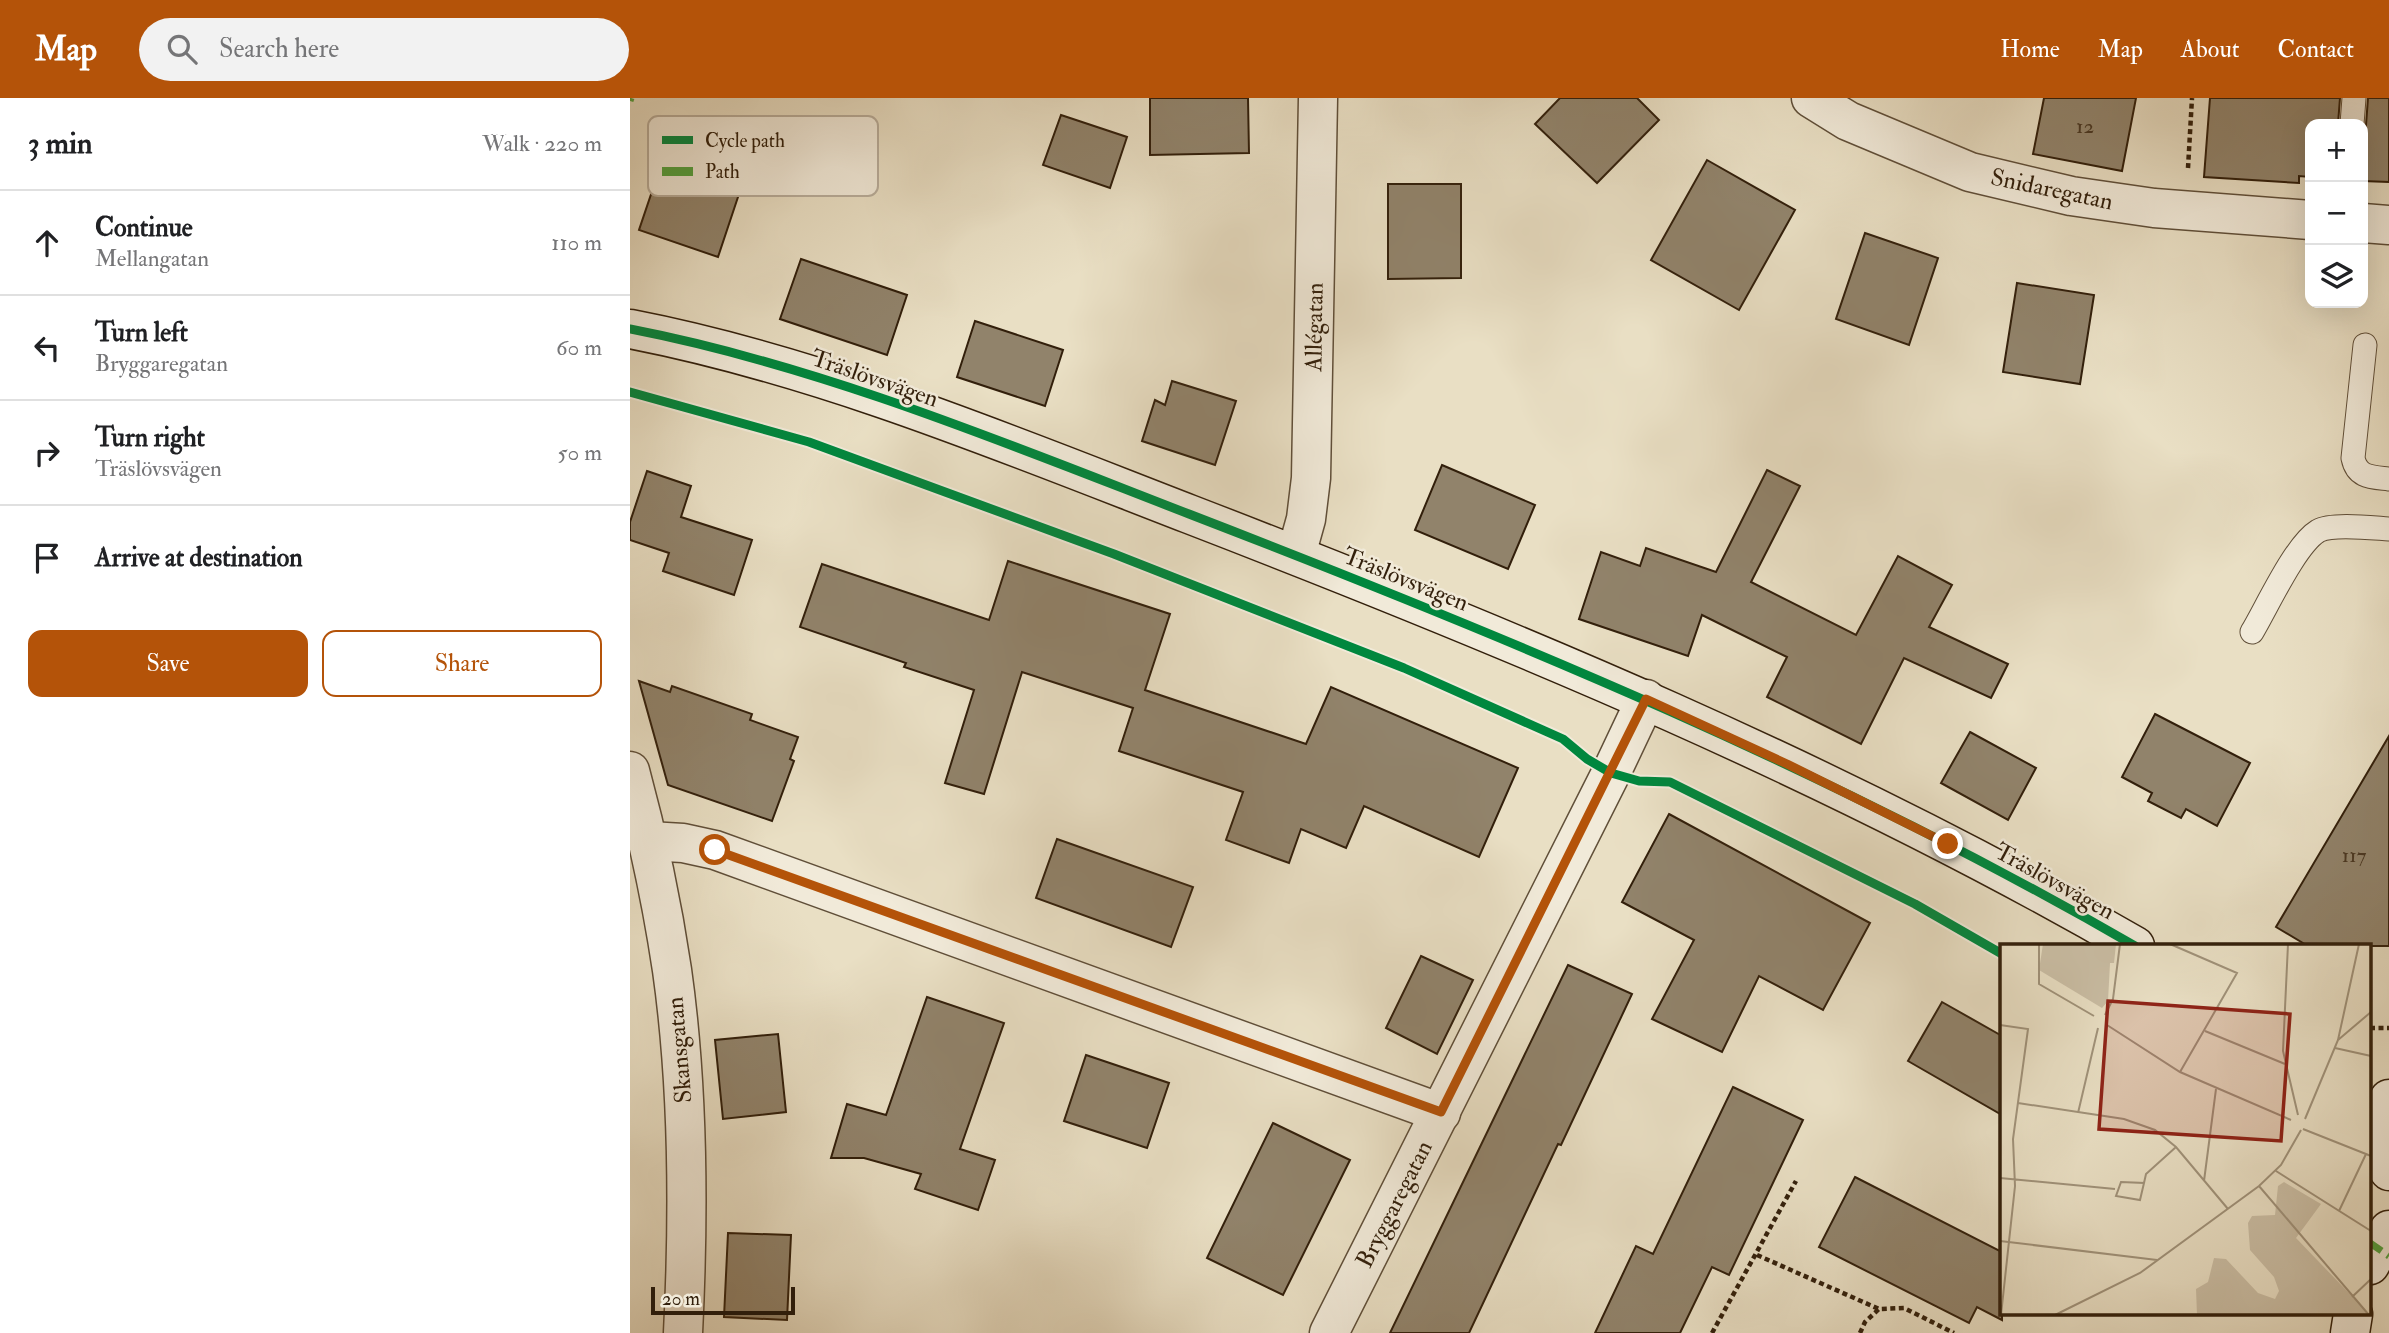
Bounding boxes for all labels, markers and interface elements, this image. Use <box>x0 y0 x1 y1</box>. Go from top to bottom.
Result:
search box <box>139 18 629 81</box>
text: Map <box>35 29 97 70</box>
icon: search <box>163 30 201 68</box>
text: Search here <box>219 33 339 65</box>
text: Home <box>2000 34 2060 65</box>
text: Map <box>2098 34 2143 65</box>
text: About <box>2181 34 2240 65</box>
text: Contact <box>2278 34 2354 65</box>
house number: 12 <box>2076 113 2094 140</box>
legend <box>648 116 878 196</box>
map controls <box>2305 119 2368 308</box>
button: + <box>2305 119 2368 182</box>
text: 3 min <box>28 125 93 162</box>
text: Walk · 220 m <box>482 129 602 158</box>
text: Cycle path <box>705 129 785 154</box>
text: Path <box>705 160 740 184</box>
street label: Snidaregatan <box>1988 161 2116 218</box>
button: − <box>2305 182 2368 245</box>
text: Continue <box>95 212 193 244</box>
icon: ahead <box>28 224 66 262</box>
text: 110 m <box>551 228 602 257</box>
text: Mellangatan <box>95 244 209 273</box>
button: layers <box>2305 245 2368 308</box>
street label: Allégatan <box>1298 282 1331 373</box>
text: Turn left <box>95 317 188 349</box>
icon: left <box>28 329 66 367</box>
text: 60 m <box>556 333 602 362</box>
street label: Träslövsvägen <box>807 342 943 415</box>
text: Bryggaregatan <box>95 349 228 378</box>
text: Turn right <box>95 422 205 454</box>
icon: right <box>28 434 66 472</box>
text: 50 m <box>558 438 602 467</box>
text: Träslövsvägen <box>95 454 222 483</box>
icon: arrive <box>28 539 66 577</box>
street label: Träslövsvägen <box>1339 540 1473 619</box>
text: Arrive at destination <box>95 542 303 574</box>
button: Save <box>28 630 308 697</box>
button: Share <box>322 630 602 697</box>
route end <box>1932 828 1963 859</box>
route start <box>699 834 730 865</box>
street label: Träslövsvägen <box>1989 836 2120 927</box>
house number: 117 <box>2342 842 2367 869</box>
inset map <box>2000 944 2372 1316</box>
street label: Skansgatan <box>659 995 700 1105</box>
street label: Bryggaregatan <box>1349 1135 1440 1273</box>
scale bar <box>651 1284 794 1316</box>
text: 20 m <box>662 1287 700 1311</box>

